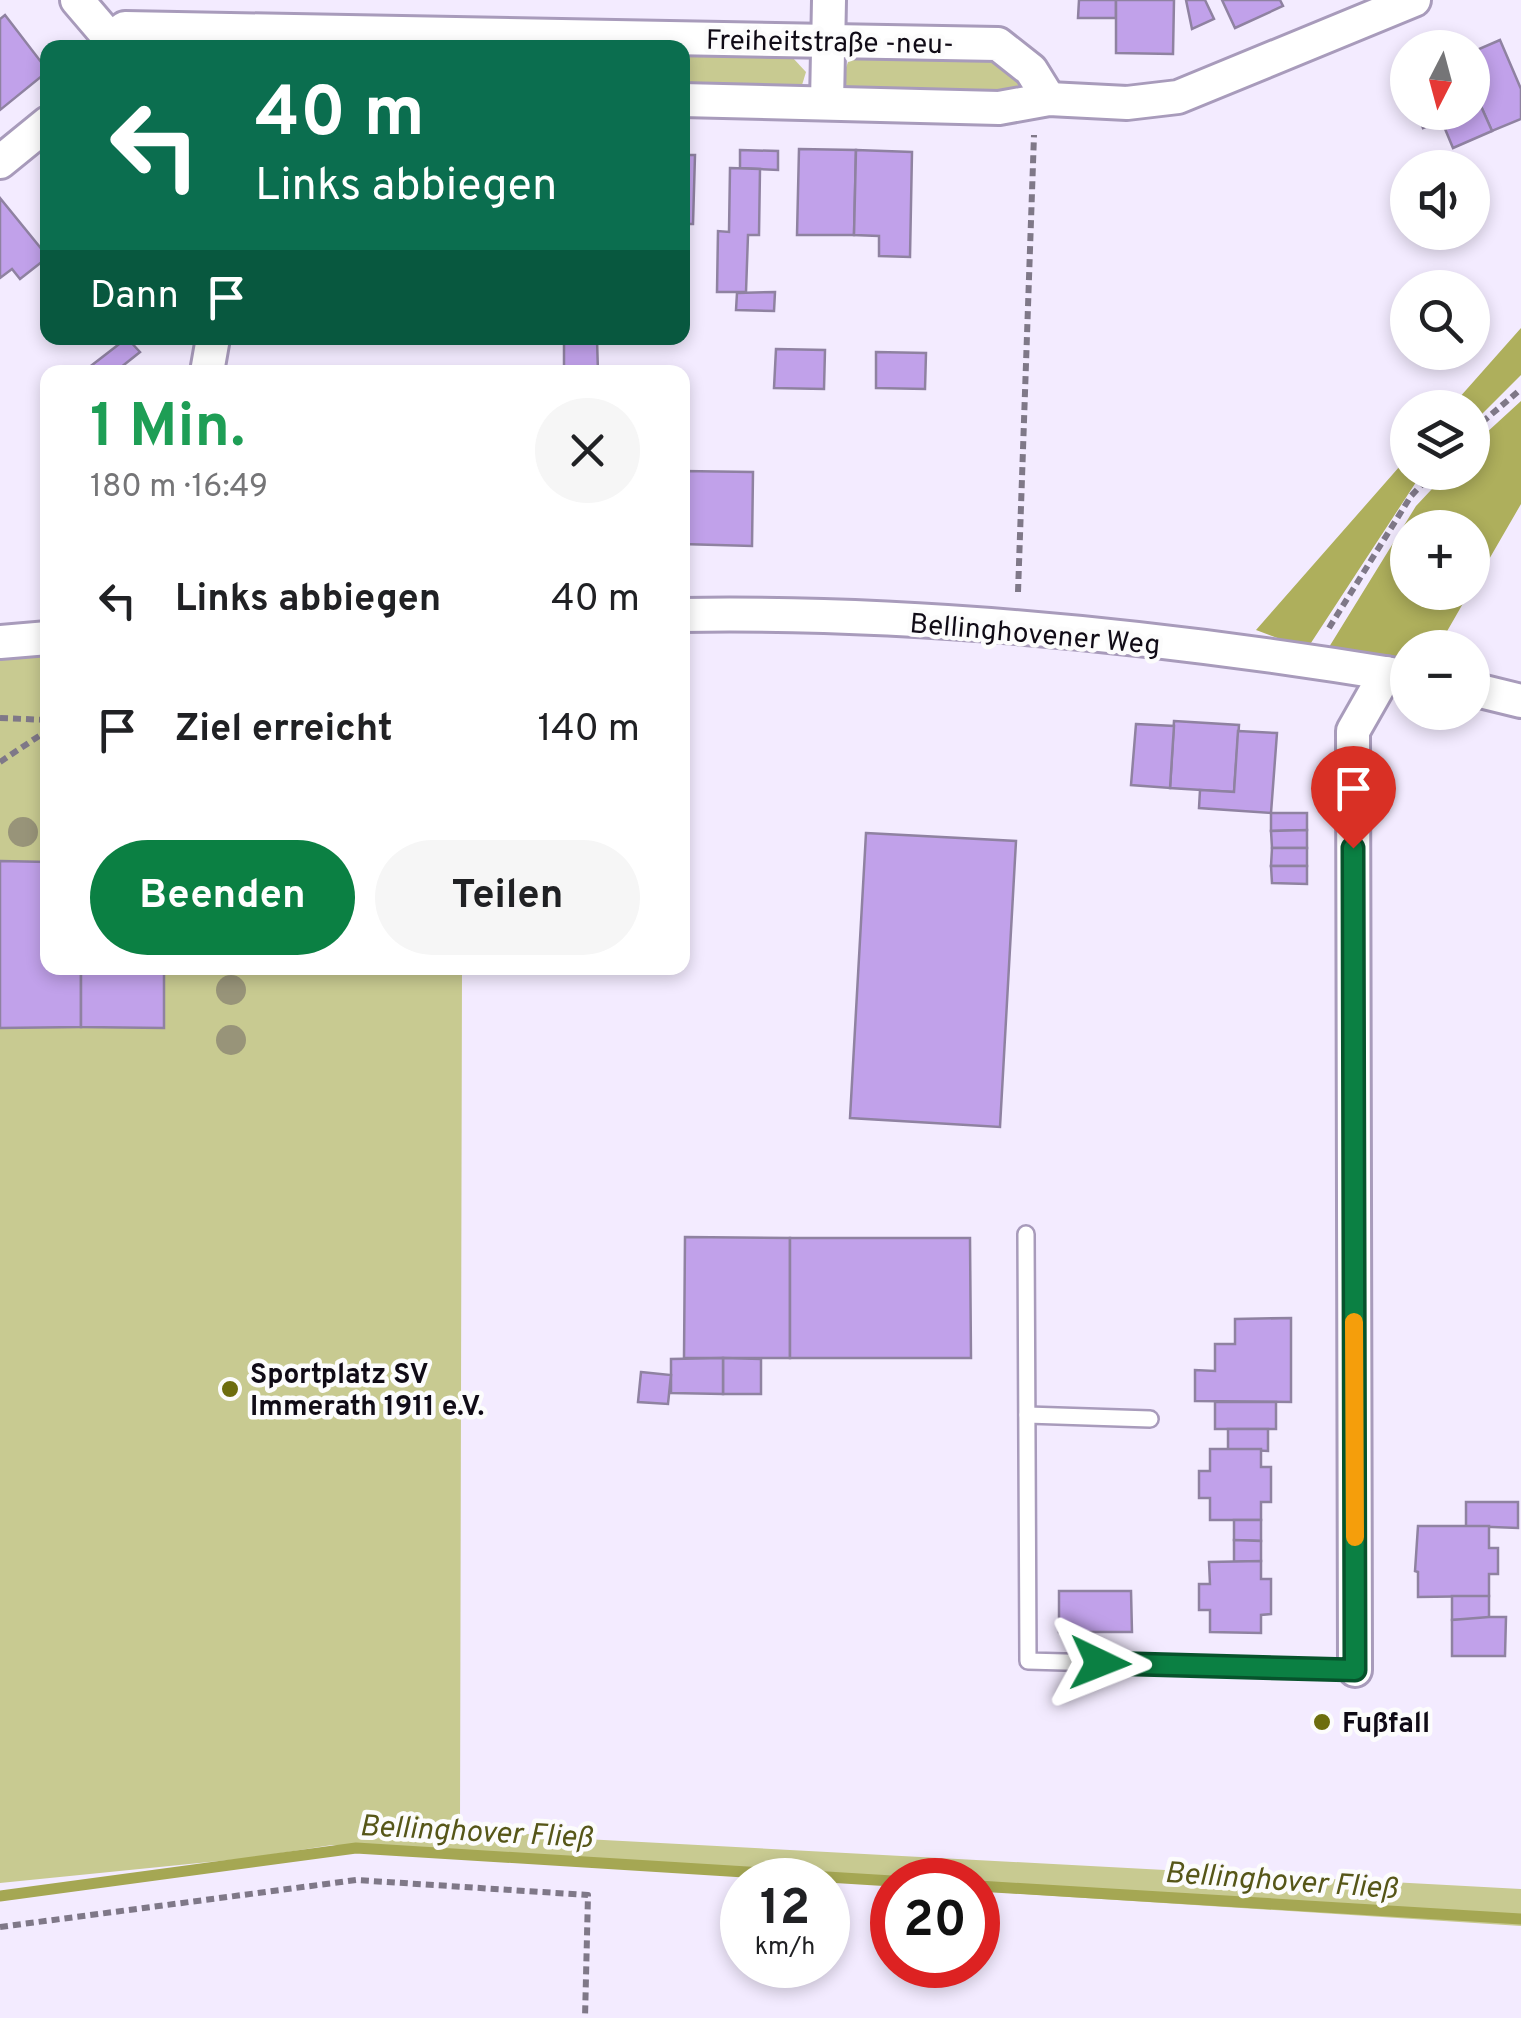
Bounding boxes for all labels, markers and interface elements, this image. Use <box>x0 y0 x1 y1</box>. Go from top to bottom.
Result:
street label: Freiheitstraße -neu- <box>705 24 954 64</box>
north arrow <box>1390 30 1490 130</box>
map controls <box>1390 30 1490 730</box>
text: 40 m <box>255 72 425 161</box>
icon: left <box>90 80 220 210</box>
button: sound <box>1390 150 1490 250</box>
text: Links abbiegen <box>255 159 557 216</box>
icon: arrive <box>199 270 254 325</box>
button: search <box>1390 270 1490 370</box>
text: Dann <box>90 273 179 322</box>
button: layers <box>1390 390 1490 490</box>
text: 1 Min. <box>90 392 245 468</box>
button: close <box>535 398 640 503</box>
text: 180 m · 16:49 <box>90 468 268 508</box>
button: + <box>1390 510 1490 610</box>
icon: left <box>90 573 145 628</box>
text: Links abbiegen <box>175 576 441 625</box>
text: 40 m <box>551 576 640 625</box>
street label: Bellinghovener Weg <box>908 607 1162 665</box>
button: − <box>1390 630 1490 730</box>
icon: arrive <box>90 703 145 758</box>
text: Ziel erreicht <box>175 706 393 755</box>
text: 140 m <box>537 706 640 755</box>
pin <box>1311 746 1396 849</box>
icon: arrive <box>1326 761 1381 816</box>
button: Beenden <box>90 840 355 955</box>
button: Teilen <box>375 840 640 955</box>
place label: Sportplatz SV Immerath 1911 e.V. <box>250 1358 484 1426</box>
marker: Sportplatz SV Immerath 1911 e.V. <box>219 1378 241 1400</box>
position arrow <box>1048 1611 1152 1715</box>
place label: Fußfall <box>1342 1707 1430 1743</box>
marker: Fußfall <box>1311 1711 1333 1733</box>
water label: Bellinghover Fließ <box>359 1809 594 1858</box>
water label: Bellinghover Fließ <box>1163 1856 1399 1909</box>
speed limit sign: 20 <box>870 1858 1000 1988</box>
text: 12 <box>760 1879 810 1942</box>
text: km/h <box>755 1932 815 1964</box>

